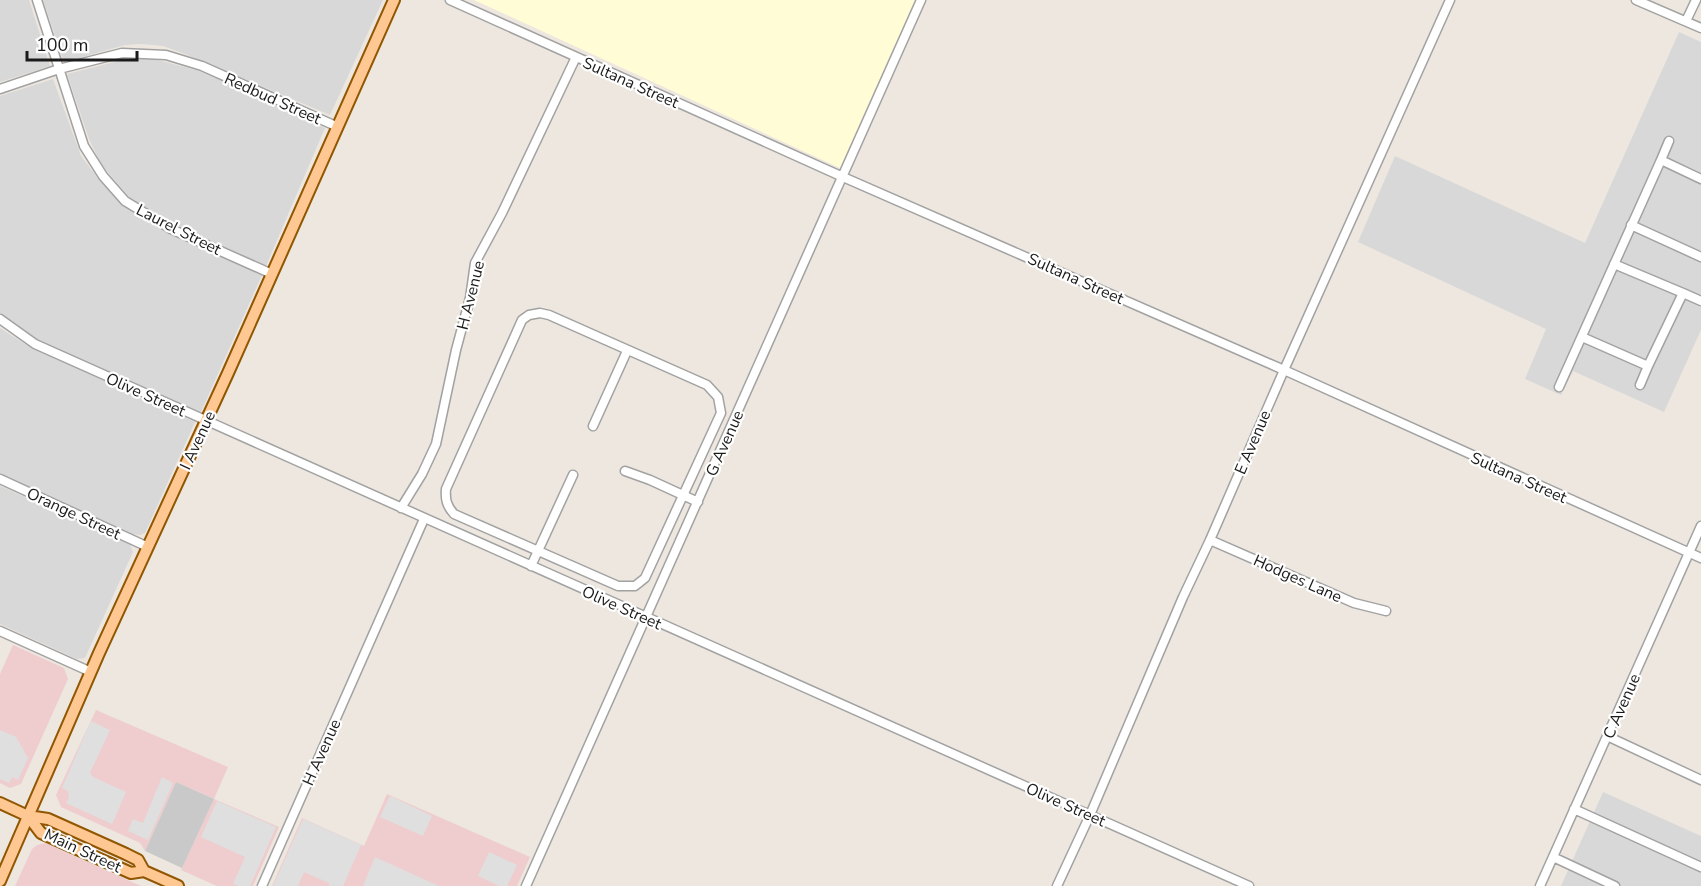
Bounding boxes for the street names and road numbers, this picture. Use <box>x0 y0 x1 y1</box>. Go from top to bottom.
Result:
street label: Sultana Street <box>579 52 682 114</box>
street label: Redbud Street <box>221 68 325 130</box>
street label: Laurel Street <box>132 199 225 261</box>
street label: Sultana Street <box>1024 248 1127 310</box>
street label: H Avenue <box>452 258 490 332</box>
street label: Olive Street <box>102 368 189 422</box>
street label: I Avenue <box>175 407 221 473</box>
street label: G Avenue <box>701 407 749 480</box>
street label: E Avenue <box>1230 407 1276 478</box>
street label: Sultana Street <box>1467 447 1570 509</box>
street label: Orange Street <box>23 483 124 545</box>
street label: Hodges Lane <box>1250 550 1345 608</box>
street label: Olive Street <box>578 581 665 635</box>
street label: C Avenue <box>1598 670 1646 743</box>
street label: H Avenue <box>297 716 346 789</box>
street label: Olive Street <box>1022 778 1109 832</box>
street label: Main Street <box>40 823 125 879</box>

